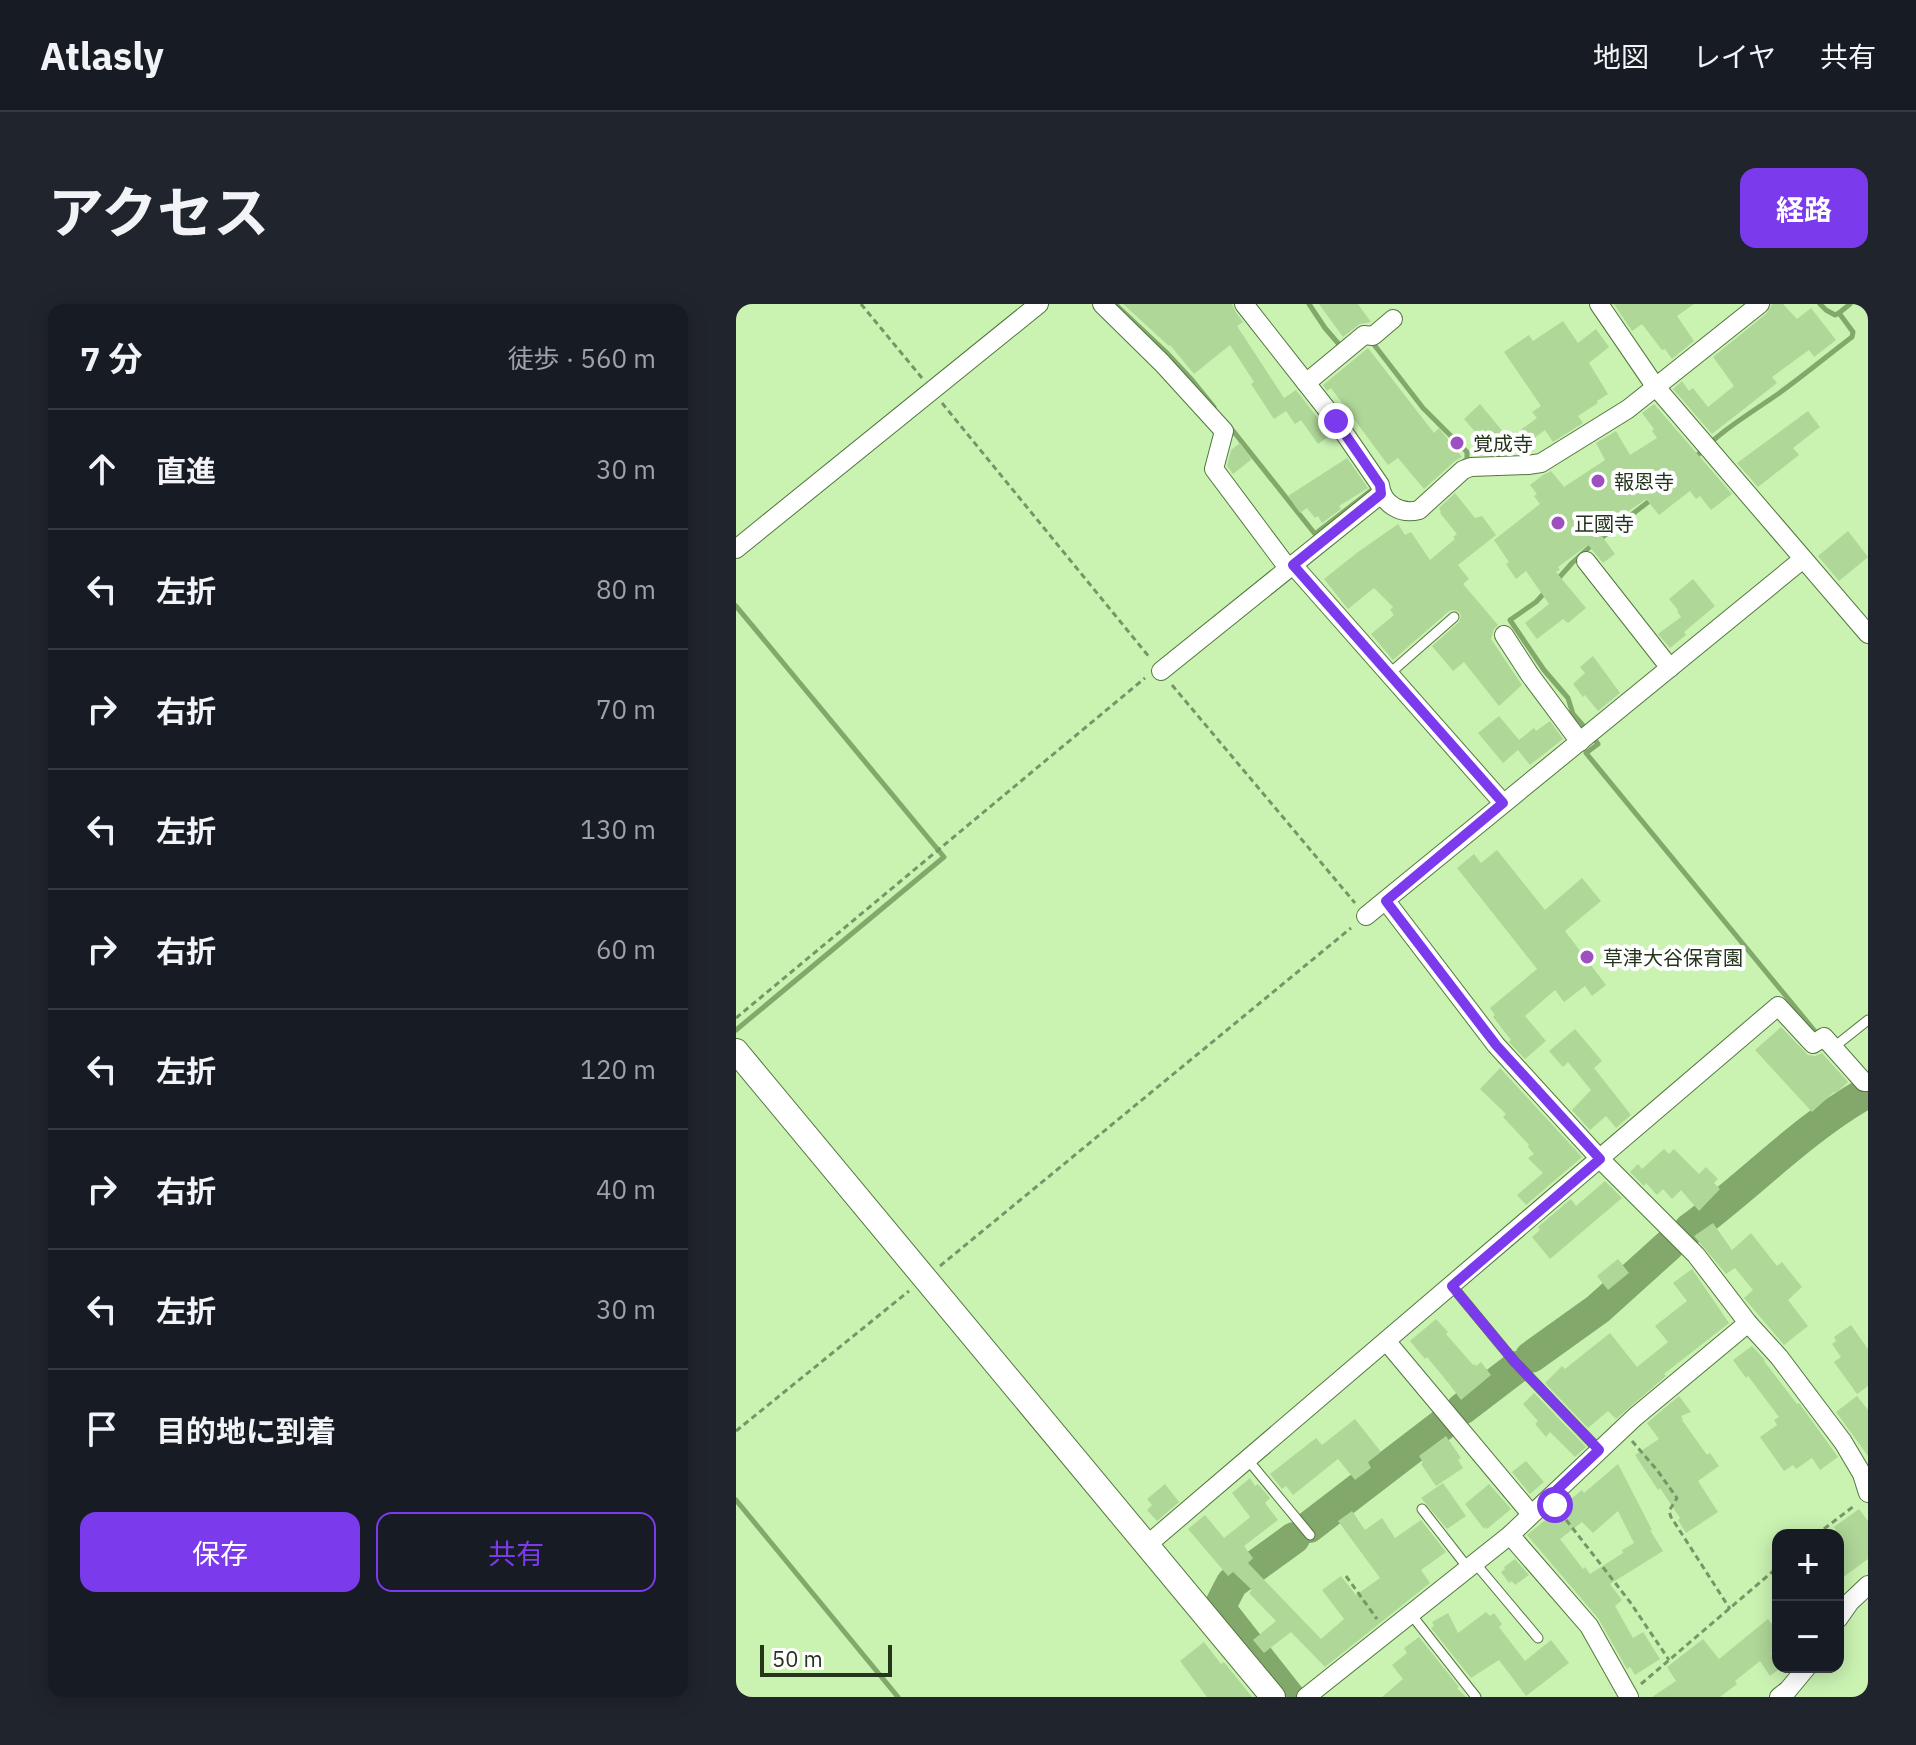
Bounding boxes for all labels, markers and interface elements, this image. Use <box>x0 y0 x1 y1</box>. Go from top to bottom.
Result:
text: Atlasly <box>40 31 164 80</box>
text: 地図 <box>1593 38 1649 75</box>
text: レイヤ <box>1693 38 1776 75</box>
text: 共有 <box>1820 38 1876 75</box>
button: 経路 <box>1740 168 1868 248</box>
text: アクセス <box>48 176 269 248</box>
text: 7 分 <box>80 336 142 380</box>
text: 徒歩 · 560 m <box>508 341 656 375</box>
route end <box>1318 403 1354 439</box>
place label: 覚成寺 <box>1473 430 1533 457</box>
marker: 覚成寺 <box>1448 434 1466 452</box>
icon: ahead <box>80 447 124 491</box>
text: 直進 <box>156 451 216 490</box>
text: 30 m <box>596 452 656 486</box>
place label: 報恩寺 <box>1614 468 1674 495</box>
marker: 報恩寺 <box>1589 472 1607 490</box>
place label: 正國寺 <box>1574 510 1634 537</box>
marker: 正國寺 <box>1549 514 1567 532</box>
icon: left <box>80 567 124 611</box>
text: 左折 <box>156 571 216 610</box>
text: 80 m <box>596 572 656 606</box>
icon: right <box>80 687 124 731</box>
text: 右折 <box>156 691 216 730</box>
text: 70 m <box>596 692 656 726</box>
icon: left <box>80 807 124 851</box>
text: 左折 <box>156 811 216 850</box>
text: 130 m <box>580 812 656 846</box>
icon: right <box>80 927 124 971</box>
text: 右折 <box>156 931 216 970</box>
text: 60 m <box>596 932 656 966</box>
place label: 草津大谷保育園 <box>1603 944 1743 971</box>
marker: 草津大谷保育園 <box>1578 948 1596 966</box>
icon: left <box>80 1047 124 1091</box>
text: 左折 <box>156 1051 216 1090</box>
text: 120 m <box>580 1052 656 1086</box>
icon: right <box>80 1167 124 1211</box>
text: 右折 <box>156 1171 216 1210</box>
text: 40 m <box>596 1172 656 1206</box>
icon: left <box>80 1287 124 1331</box>
text: 左折 <box>156 1291 216 1330</box>
text: 30 m <box>596 1292 656 1326</box>
icon: arrive <box>80 1407 124 1451</box>
text: 目的地に到着 <box>156 1411 336 1450</box>
route start <box>1537 1487 1573 1523</box>
button: 保存 <box>80 1512 360 1592</box>
button: 共有 <box>376 1512 656 1592</box>
map controls <box>1772 1529 1844 1673</box>
button: + <box>1772 1529 1844 1601</box>
button: − <box>1772 1601 1844 1673</box>
scale bar <box>760 1641 892 1677</box>
text: 50 m <box>772 1644 823 1673</box>

